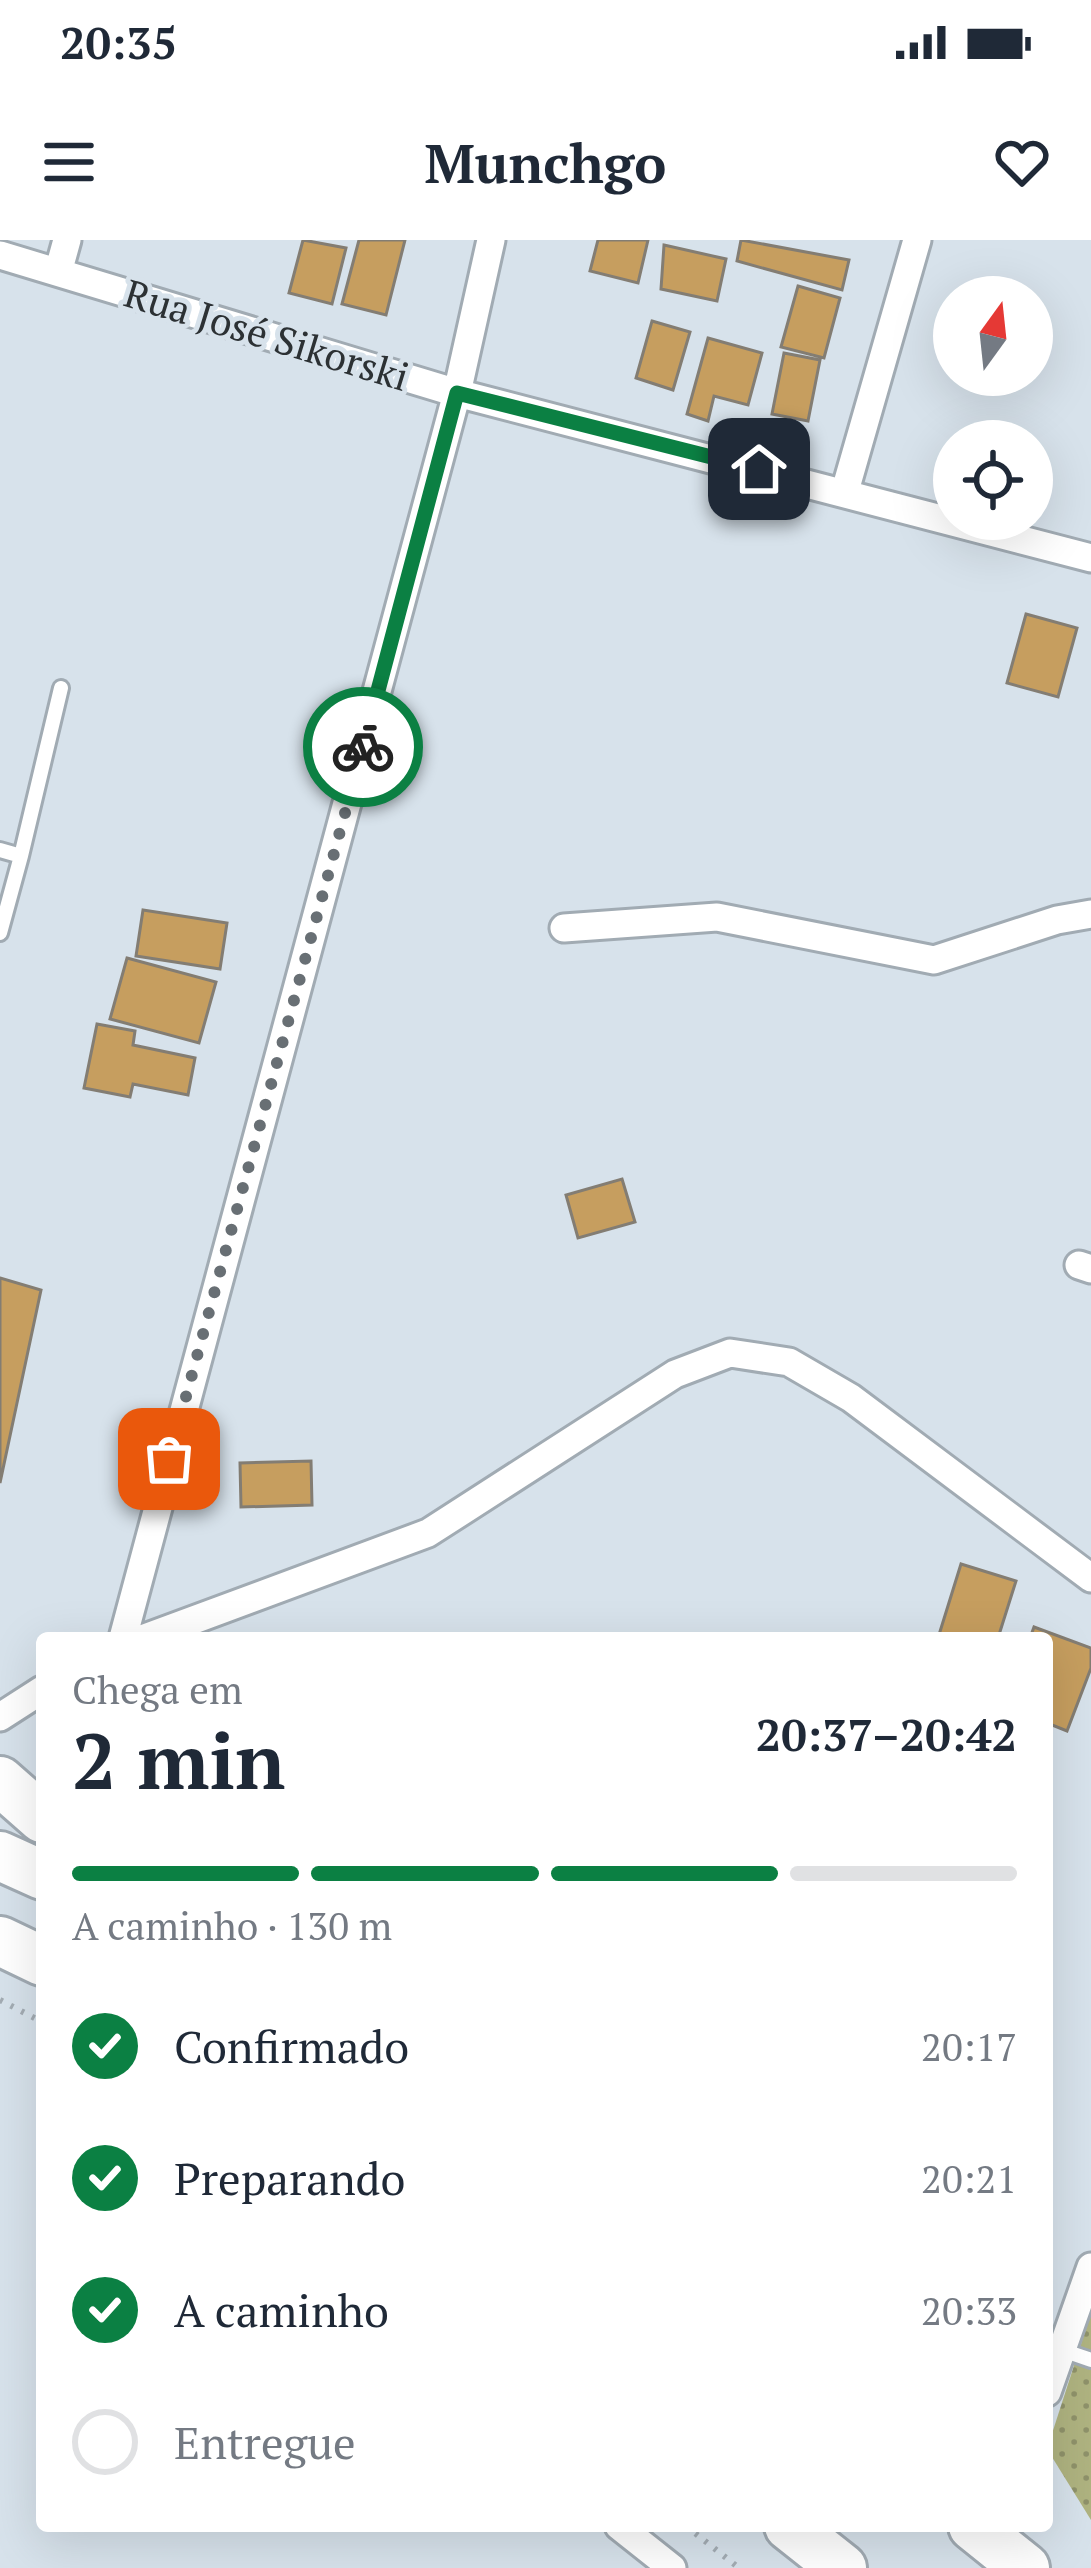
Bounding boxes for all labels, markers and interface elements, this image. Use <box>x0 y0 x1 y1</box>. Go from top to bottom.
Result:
text: 20:35 <box>60 12 177 72</box>
text: Munchgo <box>425 127 666 198</box>
icon: menu <box>36 129 102 195</box>
icon: heart <box>989 129 1055 195</box>
street label: Rua José Sikorski <box>118 266 416 402</box>
north arrow <box>933 276 1053 396</box>
map controls <box>933 276 1053 540</box>
pin <box>708 418 810 520</box>
button: locate <box>933 420 1053 540</box>
icon: home <box>726 436 792 502</box>
courier <box>303 687 423 807</box>
icon: bike <box>330 714 396 780</box>
pin <box>118 1408 220 1510</box>
icon: bag <box>136 1426 202 1492</box>
text: Chega em <box>72 1663 243 1715</box>
text: 20:37–20:42 <box>756 1704 1017 1764</box>
text: 2 min <box>72 1708 285 1811</box>
text: A caminho · 130 m <box>72 1899 392 1951</box>
icon: check <box>72 2013 138 2079</box>
text: Confirmado <box>174 2016 409 2076</box>
text: 20:17 <box>921 2020 1017 2072</box>
icon: check <box>72 2145 138 2211</box>
text: Preparando <box>174 2148 405 2208</box>
text: 20:21 <box>921 2152 1017 2204</box>
icon: check <box>72 2277 138 2343</box>
text: A caminho <box>174 2280 389 2340</box>
text: 20:33 <box>921 2284 1017 2336</box>
text: Entregue <box>174 2412 356 2472</box>

